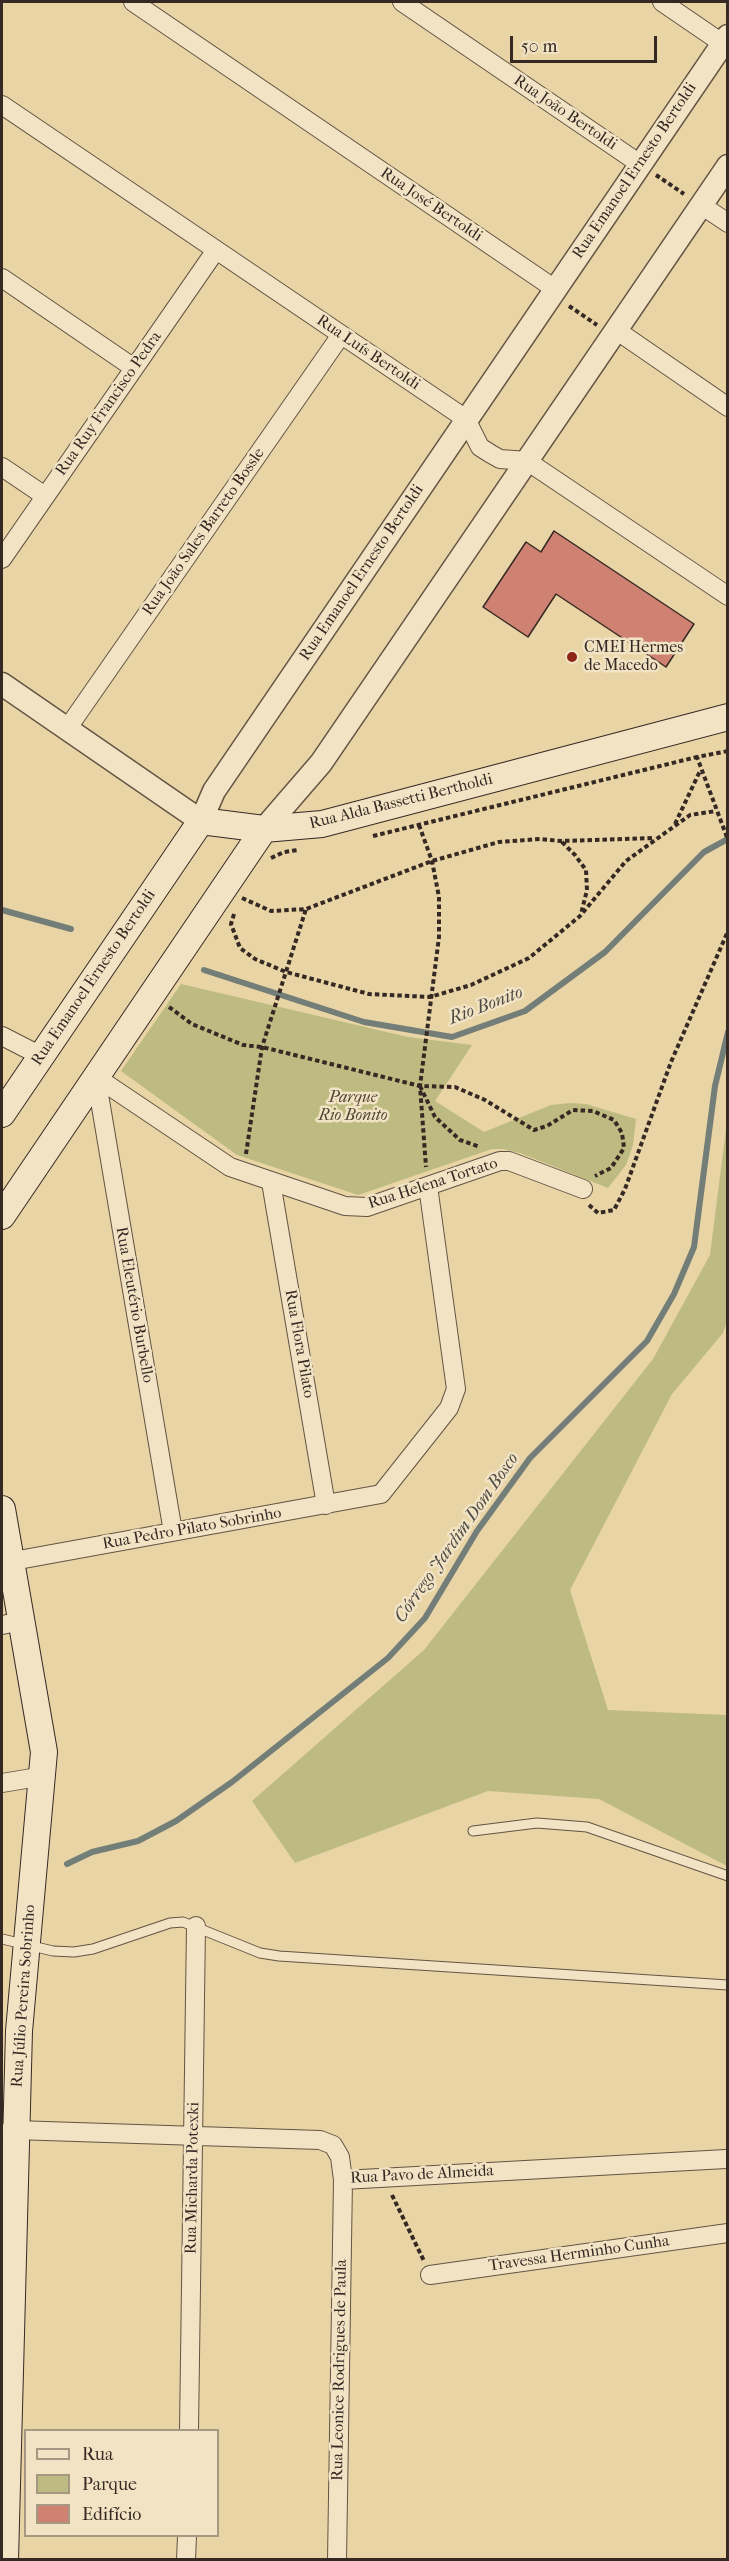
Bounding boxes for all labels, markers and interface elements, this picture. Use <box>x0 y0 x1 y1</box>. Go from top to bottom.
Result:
scale bar <box>513 24 660 62</box>
text: 50 m <box>521 36 557 57</box>
street label: Rua João Bertoldi <box>510 71 620 155</box>
street label: Rua Emanoel Ernesto Bertoldi <box>569 79 701 263</box>
street label: Rua José Bertoldi <box>376 164 486 246</box>
street label: Rua Luís Bertoldi <box>313 311 423 395</box>
street label: Rua Ruy Francisco Pedra <box>52 328 166 480</box>
street label: Rua João Sales Barreto Bossle <box>139 445 269 619</box>
street label: Rua Emanoel Ernesto Bertoldi <box>296 481 428 665</box>
place label: CMEI Hermes de Macedo <box>584 638 683 676</box>
marker: CMEI Hermes de Macedo <box>565 650 579 664</box>
street label: Rua Alda Bassetti Bertholdi <box>307 770 495 834</box>
street label: Rua Emanoel Ernesto Bertoldi <box>28 886 160 1070</box>
water label: Rio Bonito <box>446 982 526 1030</box>
park label: Parque Rio Bonito <box>319 1088 387 1126</box>
street label: Rua Helena Tortato <box>366 1154 500 1214</box>
street label: Rua Eleutério Burbello <box>111 1225 157 1385</box>
street label: Rua Flora Pilato <box>280 1288 318 1400</box>
water label: Córrego Jardim Dom Bosco <box>390 1449 524 1627</box>
street label: Rua Pedro Pilato Sobrinho <box>101 1504 283 1554</box>
street label: Rua Júlio Pereira Sobrinho <box>8 1904 40 2088</box>
street label: Rua Micharda Potexki <box>182 2102 204 2254</box>
street label: Rua Pavo de Almeida <box>350 2162 494 2188</box>
street label: Travessa Herminho Cunha <box>487 2232 671 2276</box>
street label: Rua Leonice Rodrigues de Paula <box>328 2259 352 2481</box>
legend <box>24 2429 219 2537</box>
text: Rua <box>82 2444 113 2465</box>
text: Parque <box>82 2474 137 2495</box>
text: Edifício <box>82 2504 141 2525</box>

